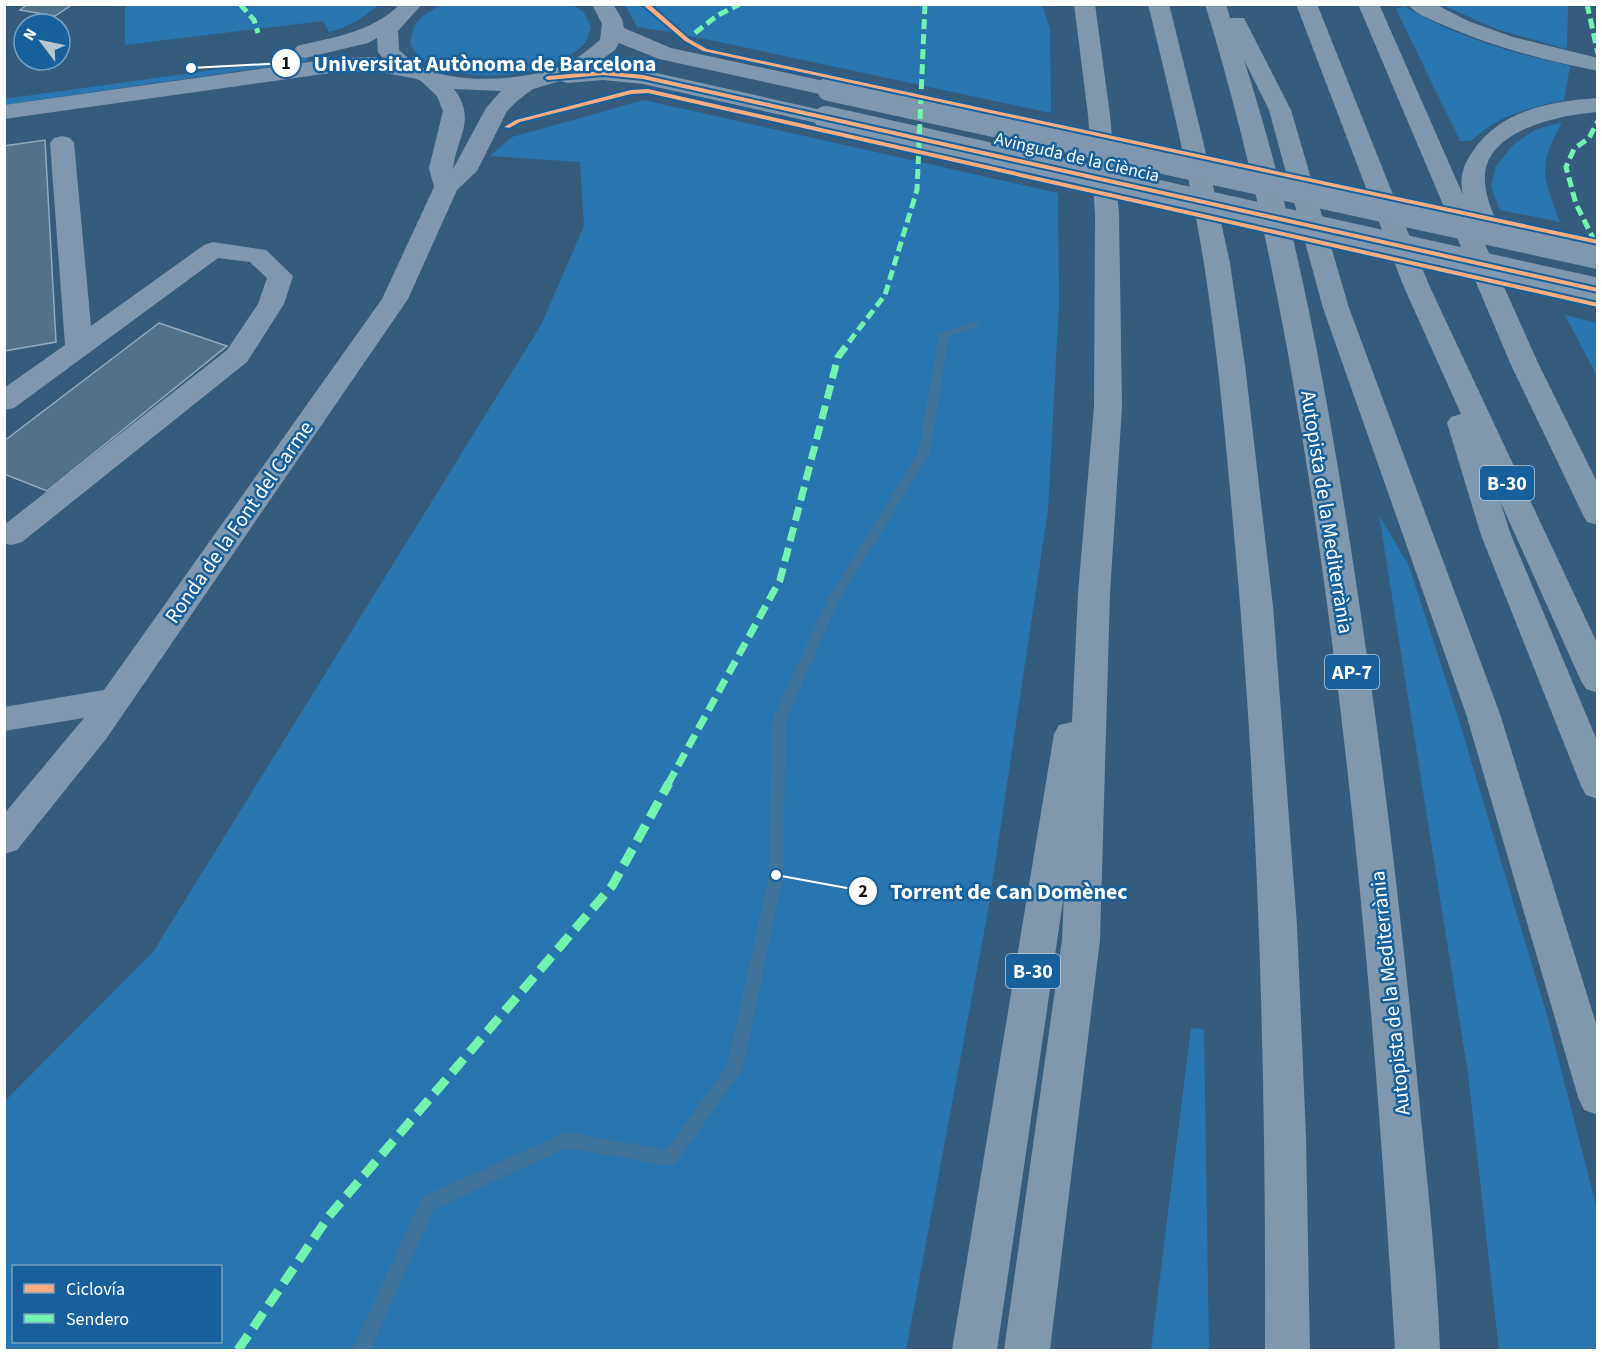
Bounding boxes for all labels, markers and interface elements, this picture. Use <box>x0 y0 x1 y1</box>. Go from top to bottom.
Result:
north arrow <box>12 12 72 72</box>
text: N <box>18 24 42 45</box>
callout: Universitat Autònoma de Barcelona <box>271 43 668 83</box>
text: Universitat Autònoma de Barcelona <box>314 48 656 80</box>
text: 1 <box>281 51 291 76</box>
street label: Avinguda de la Ciència <box>992 126 1162 189</box>
street label: Autopista de la Mediterrània <box>1293 388 1361 636</box>
street label: Ronda de la Font del Carme <box>158 415 320 629</box>
road number: B-30 <box>1480 466 1534 500</box>
road number: AP-7 <box>1325 655 1379 689</box>
street label: Autopista de la Mediterrània <box>1362 869 1418 1117</box>
callout: Torrent de Can Domènec <box>848 871 1139 911</box>
text: Torrent de Can Domènec <box>890 876 1128 908</box>
text: 2 <box>858 879 868 904</box>
road number: B-30 <box>1006 954 1060 988</box>
legend <box>12 1265 222 1343</box>
text: Ciclovía <box>66 1277 125 1302</box>
text: Sendero <box>66 1307 129 1332</box>

